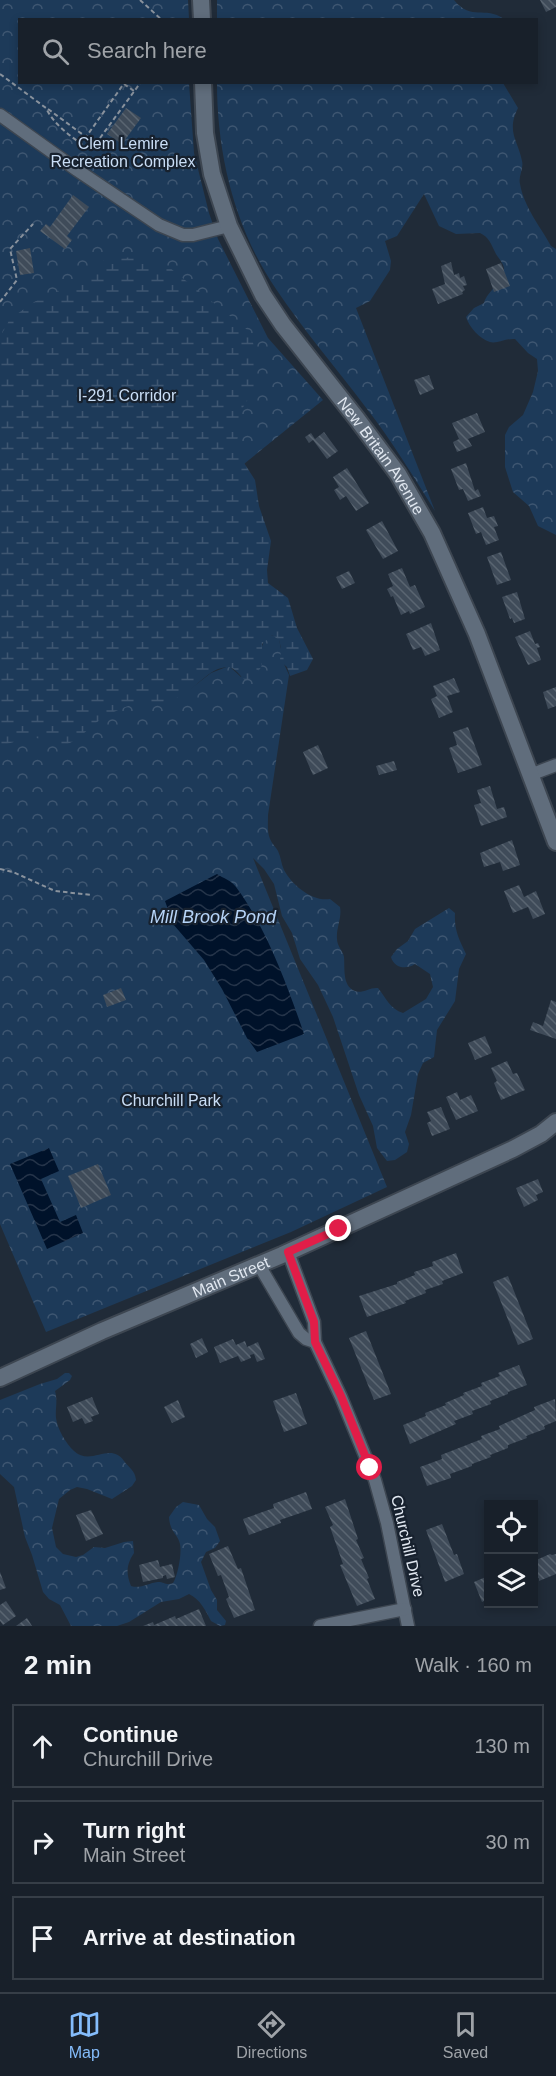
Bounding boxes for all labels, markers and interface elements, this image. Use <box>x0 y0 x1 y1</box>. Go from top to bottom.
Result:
search box <box>18 18 538 84</box>
icon: search <box>39 35 72 68</box>
text: Search here <box>87 38 207 63</box>
park label: Clem Lemire Recreation Complex <box>51 135 195 170</box>
park label: I-291 Corridor <box>78 387 177 404</box>
street label: New Britain Avenue <box>334 394 428 517</box>
water label: Mill Brook Pond <box>150 907 277 927</box>
park label: Churchill Park <box>121 1092 222 1109</box>
route end <box>325 1215 351 1241</box>
street label: Main Street <box>190 1253 272 1300</box>
route start <box>356 1454 382 1480</box>
street label: Churchill Drive <box>388 1493 428 1599</box>
map controls <box>484 1500 538 1608</box>
button: locate <box>484 1500 538 1554</box>
button: layers <box>484 1554 538 1608</box>
text: 2 min <box>24 1650 92 1680</box>
text: Walk · 160 m <box>415 1654 532 1676</box>
text: Continue <box>83 1722 178 1747</box>
icon: ahead <box>26 1730 59 1763</box>
text: 130 m <box>474 1735 530 1757</box>
text: Churchill Drive <box>83 1748 213 1770</box>
text: Turn right <box>83 1818 185 1843</box>
icon: right <box>26 1826 59 1859</box>
text: 30 m <box>486 1831 530 1853</box>
text: Main Street <box>83 1844 185 1866</box>
icon: arrive <box>26 1922 59 1955</box>
text: Arrive at destination <box>83 1925 296 1950</box>
tab: Map <box>68 2008 101 2062</box>
tab: Directions <box>236 2008 307 2062</box>
tab: Saved <box>443 2008 488 2062</box>

